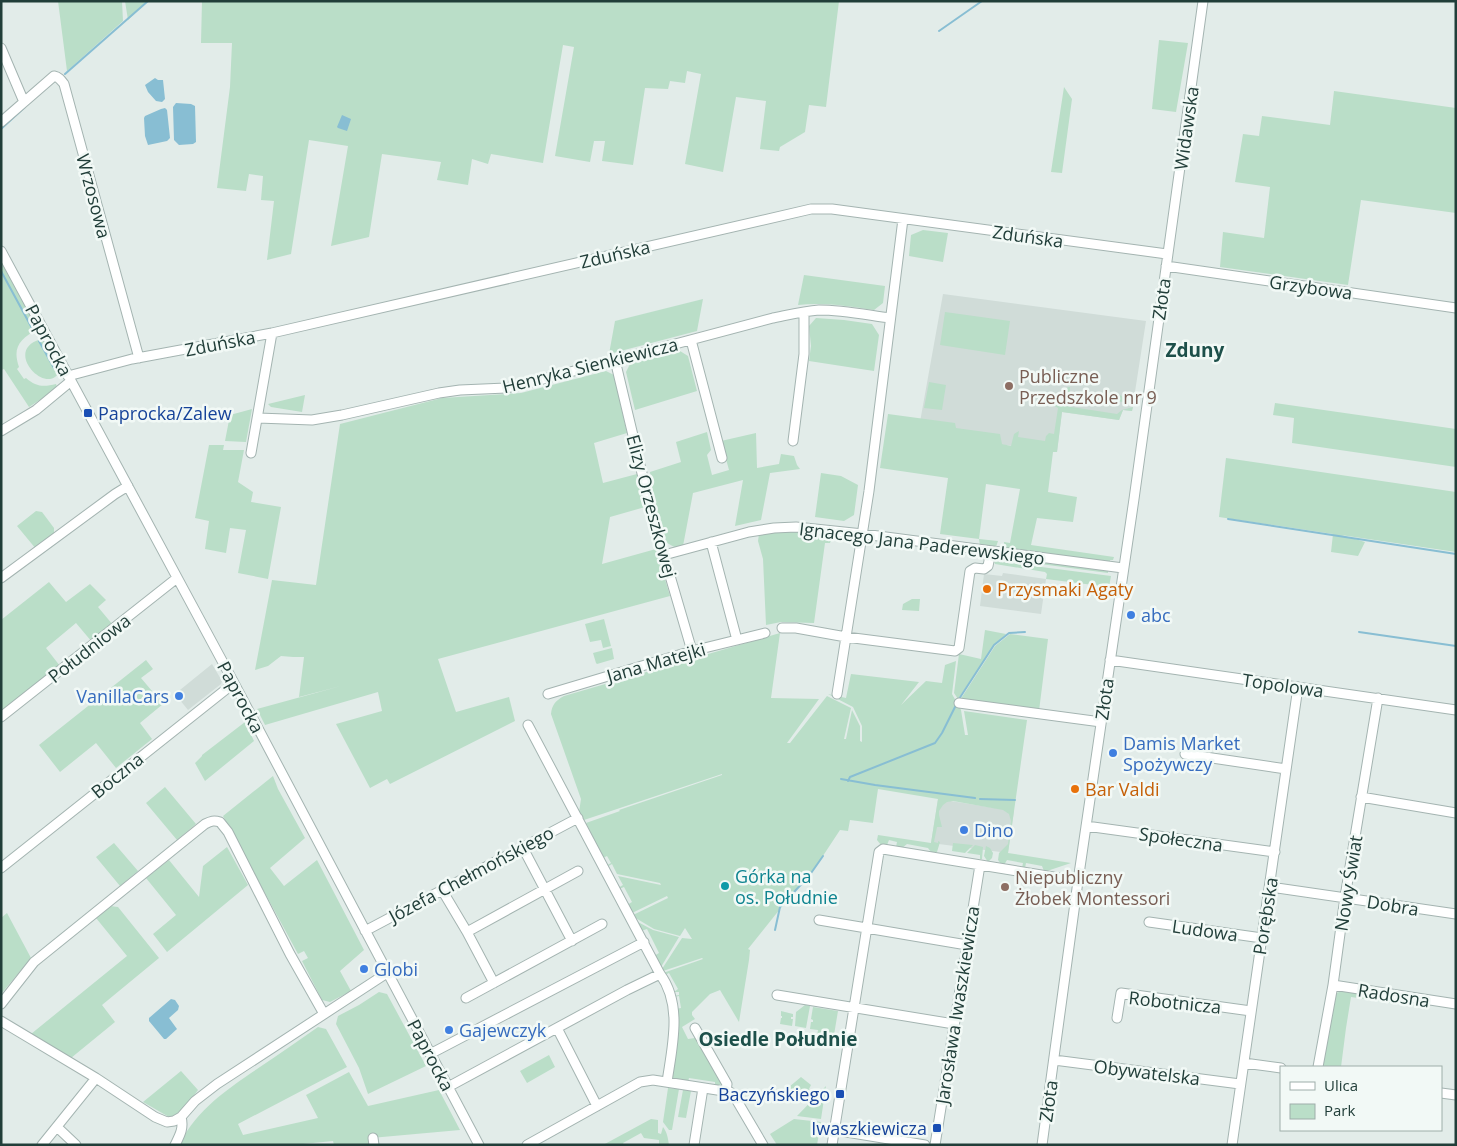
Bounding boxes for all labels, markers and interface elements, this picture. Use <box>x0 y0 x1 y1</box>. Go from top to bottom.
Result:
street label: Widawska <box>1168 85 1204 171</box>
street label: Wrzosowa <box>71 151 117 241</box>
street label: Zduńska <box>991 219 1065 253</box>
street label: Zduńska <box>577 234 653 274</box>
street label: Grzybowa <box>1268 269 1354 305</box>
street label: Złota <box>1146 276 1176 322</box>
street label: Paprocka <box>20 300 78 380</box>
street label: Zduńska <box>183 324 257 362</box>
street label: Henryka Sienkiewicza <box>500 332 680 398</box>
district label: Zduny <box>1166 337 1225 363</box>
place label: Publiczne Przedszkole nr 9 <box>1019 364 1157 409</box>
marker: Publiczne Przedszkole nr 9 <box>1003 380 1015 392</box>
place label: Paprocka/Zalew <box>98 401 232 425</box>
marker: Paprocka/Zalew <box>82 407 94 419</box>
street label: Elizy Orzeszkowej <box>621 432 683 580</box>
street label: Ignacego Jana Paderewskiego <box>798 516 1046 570</box>
place label: Przysmaki Agaty <box>997 577 1134 601</box>
marker: Przysmaki Agaty <box>981 583 993 595</box>
place label: abc <box>1141 603 1171 627</box>
street label: Południowa <box>43 608 135 688</box>
marker: abc <box>1125 609 1137 621</box>
street label: Jana Matejki <box>602 636 708 688</box>
street label: Paprocka <box>212 657 270 737</box>
street label: Topolowa <box>1241 667 1325 703</box>
street label: Złota <box>1089 676 1119 722</box>
place label: VanillaCars <box>76 684 169 708</box>
marker: VanillaCars <box>173 690 185 702</box>
place label: Damis Market Spożywczy <box>1123 731 1240 776</box>
street label: Boczna <box>86 747 148 803</box>
marker: Damis Market Spożywczy <box>1107 747 1119 759</box>
place label: Bar Valdi <box>1085 777 1160 801</box>
marker: Bar Valdi <box>1069 783 1081 795</box>
place label: Dino <box>974 818 1013 842</box>
street label: Józefa Chełmońskiego <box>382 820 558 929</box>
street label: Społeczna <box>1138 821 1224 857</box>
marker: Dino <box>958 824 970 836</box>
street label: Nowy Świat <box>1329 833 1367 933</box>
place label: Górka na os. Południe <box>735 864 838 909</box>
place label: Niepubliczny Żłobek Montessori <box>1015 865 1170 910</box>
street label: Porębska <box>1247 876 1283 956</box>
marker: Górka na os. Południe <box>719 880 731 892</box>
marker: Niepubliczny Żłobek Montessori <box>999 881 1011 893</box>
street label: Dobra <box>1365 889 1421 921</box>
street label: Jarosława Iwaszkiewicza <box>929 904 985 1108</box>
street label: Ludowa <box>1171 914 1239 946</box>
place label: Globi <box>374 957 418 981</box>
marker: Globi <box>358 963 370 975</box>
street label: Radosna <box>1356 977 1432 1013</box>
street label: Robotnicza <box>1128 985 1222 1019</box>
street label: Paprocka <box>402 1015 460 1095</box>
place label: Gajewczyk <box>459 1018 547 1042</box>
marker: Gajewczyk <box>443 1024 455 1036</box>
district label: Osiedle Południe <box>698 1026 858 1052</box>
street label: Obywatelska <box>1092 1054 1202 1090</box>
legend <box>1280 1066 1442 1131</box>
text: Ulica <box>1324 1075 1358 1095</box>
street label: Złota <box>1033 1078 1063 1124</box>
place label: Baczyńskiego <box>718 1082 830 1106</box>
marker: Baczyńskiego <box>834 1088 846 1100</box>
text: Park <box>1324 1100 1355 1120</box>
place label: Iwaszkiewicza <box>811 1116 927 1140</box>
marker: Iwaszkiewicza <box>931 1122 943 1134</box>

